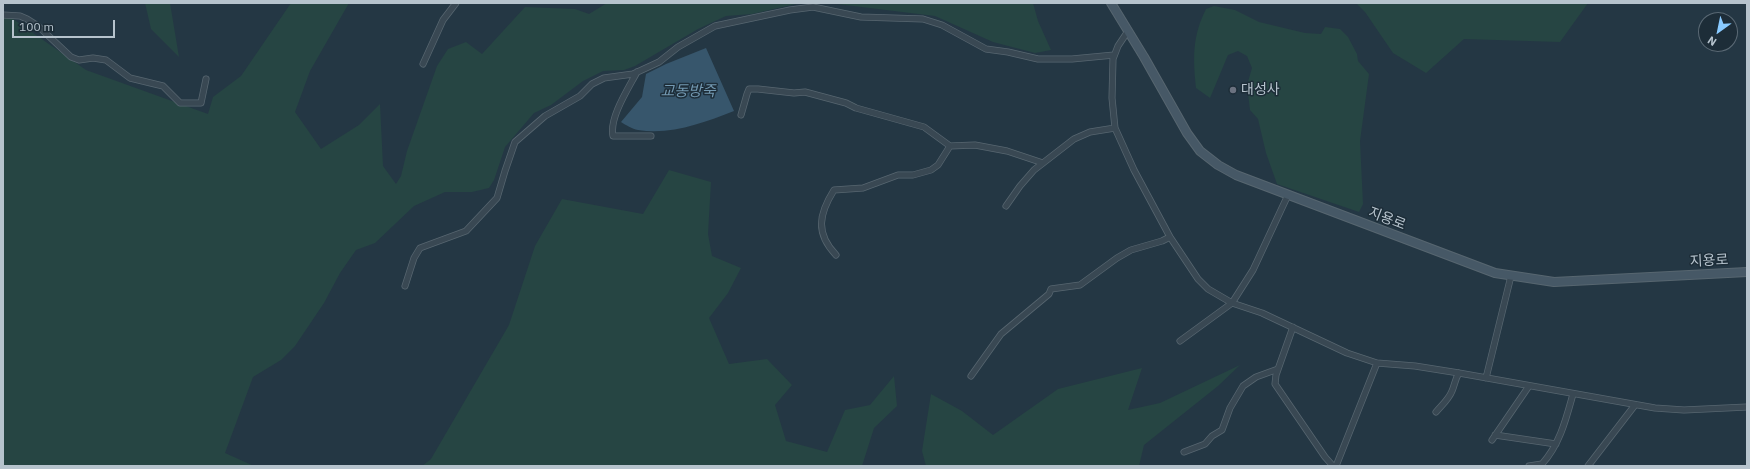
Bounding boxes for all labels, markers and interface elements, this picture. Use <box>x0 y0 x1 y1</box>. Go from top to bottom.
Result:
scale bar <box>14 12 117 38</box>
north arrow <box>1698 12 1738 52</box>
text: 100 m <box>19 19 54 34</box>
text: N <box>1705 33 1719 49</box>
place label: 대성사 <box>1241 82 1280 98</box>
water label: 교동방죽 <box>660 83 716 101</box>
marker: 대성사 <box>1228 85 1238 95</box>
street label: 지용로 <box>1366 204 1408 234</box>
street label: 지용로 <box>1689 252 1729 270</box>

